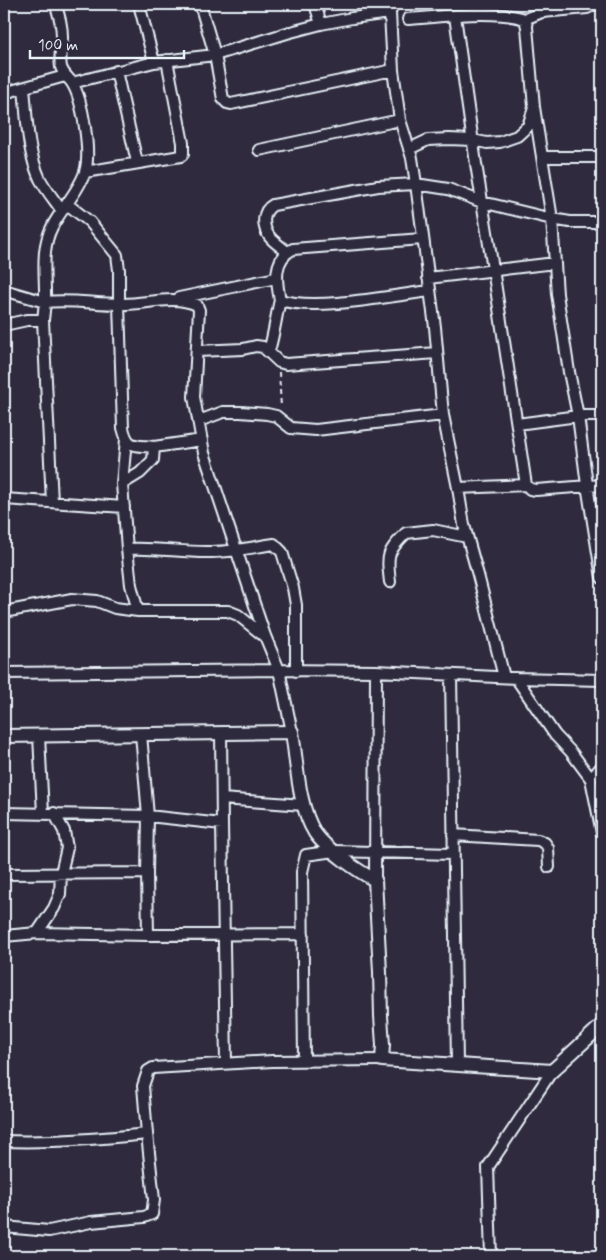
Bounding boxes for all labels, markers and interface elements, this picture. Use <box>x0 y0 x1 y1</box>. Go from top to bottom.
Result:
scale bar <box>30 28 184 60</box>
text: 100 m <box>38 36 78 56</box>

